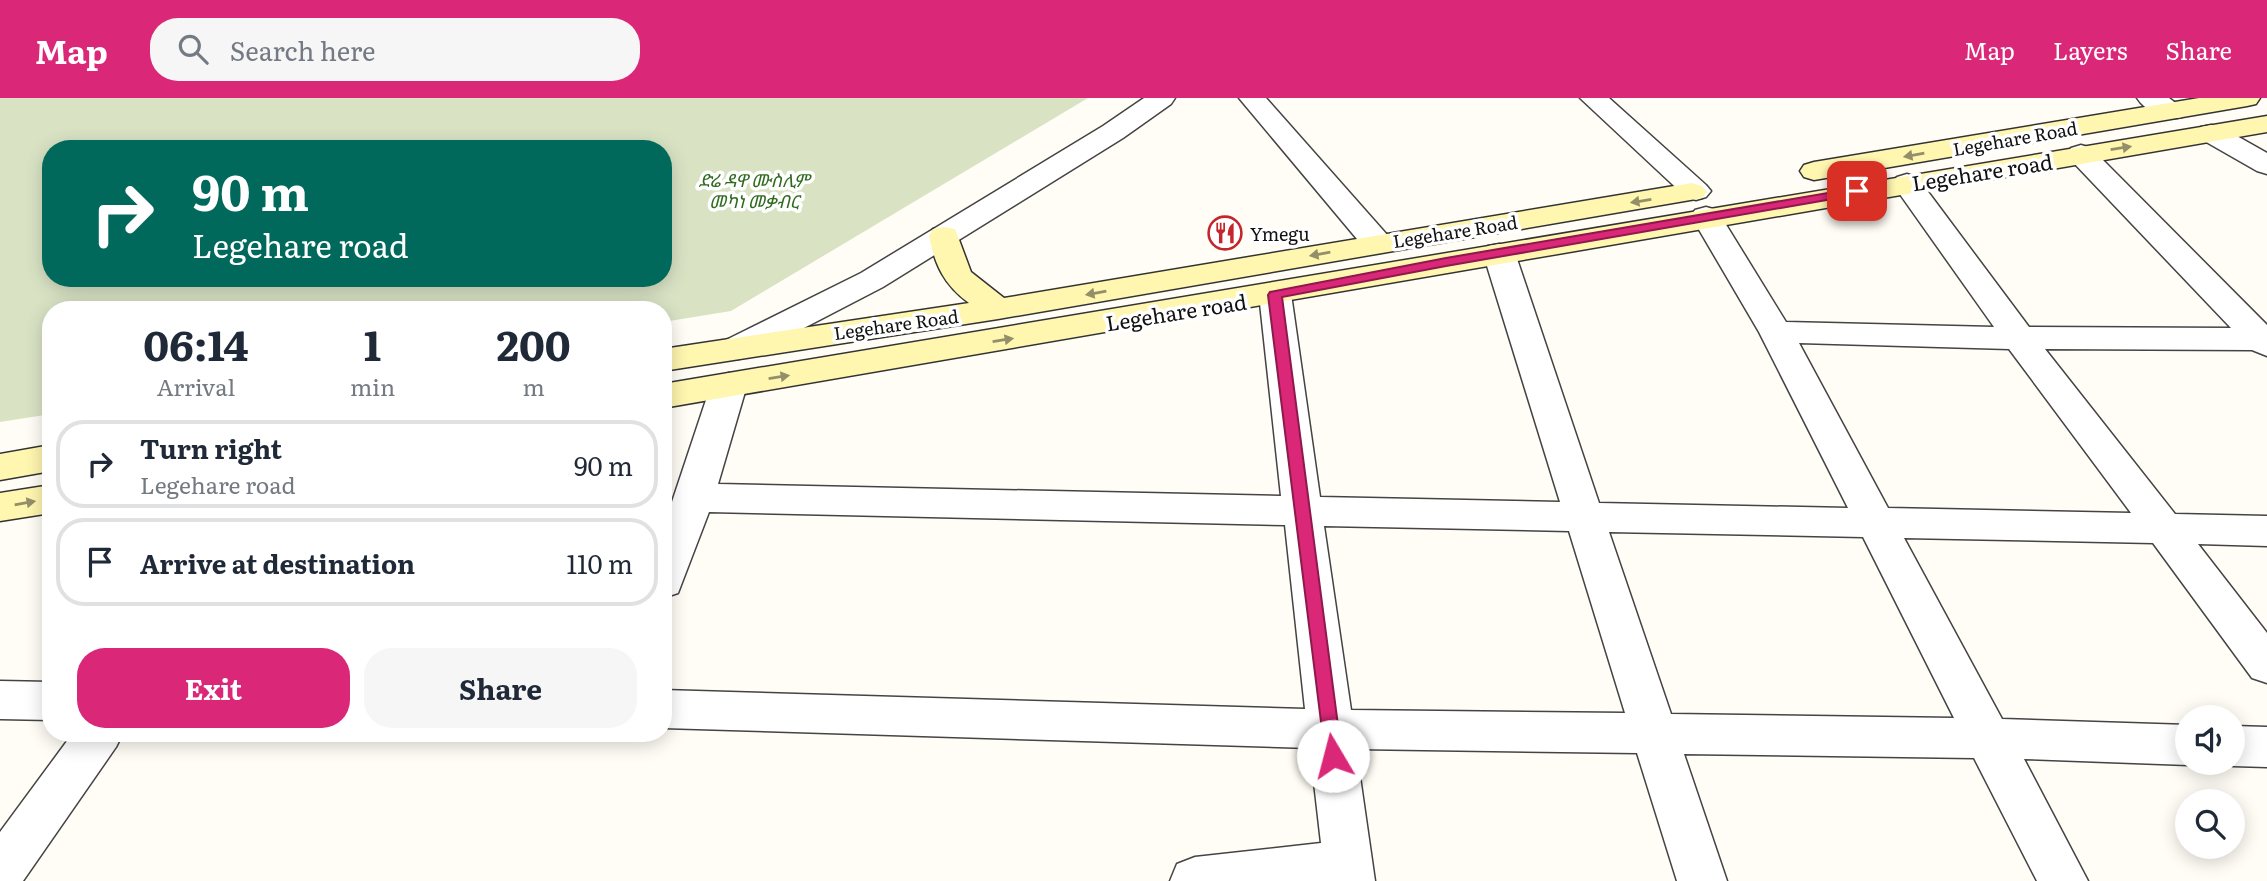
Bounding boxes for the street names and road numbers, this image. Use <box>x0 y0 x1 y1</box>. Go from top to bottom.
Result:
street label: Legehare Road <box>1951 114 2079 162</box>
street label: Legehare road <box>1909 145 2055 197</box>
street label: Legehare Road <box>1391 208 1519 254</box>
street label: Legehare road <box>1103 285 1249 337</box>
street label: Legehare Road <box>832 302 960 346</box>

